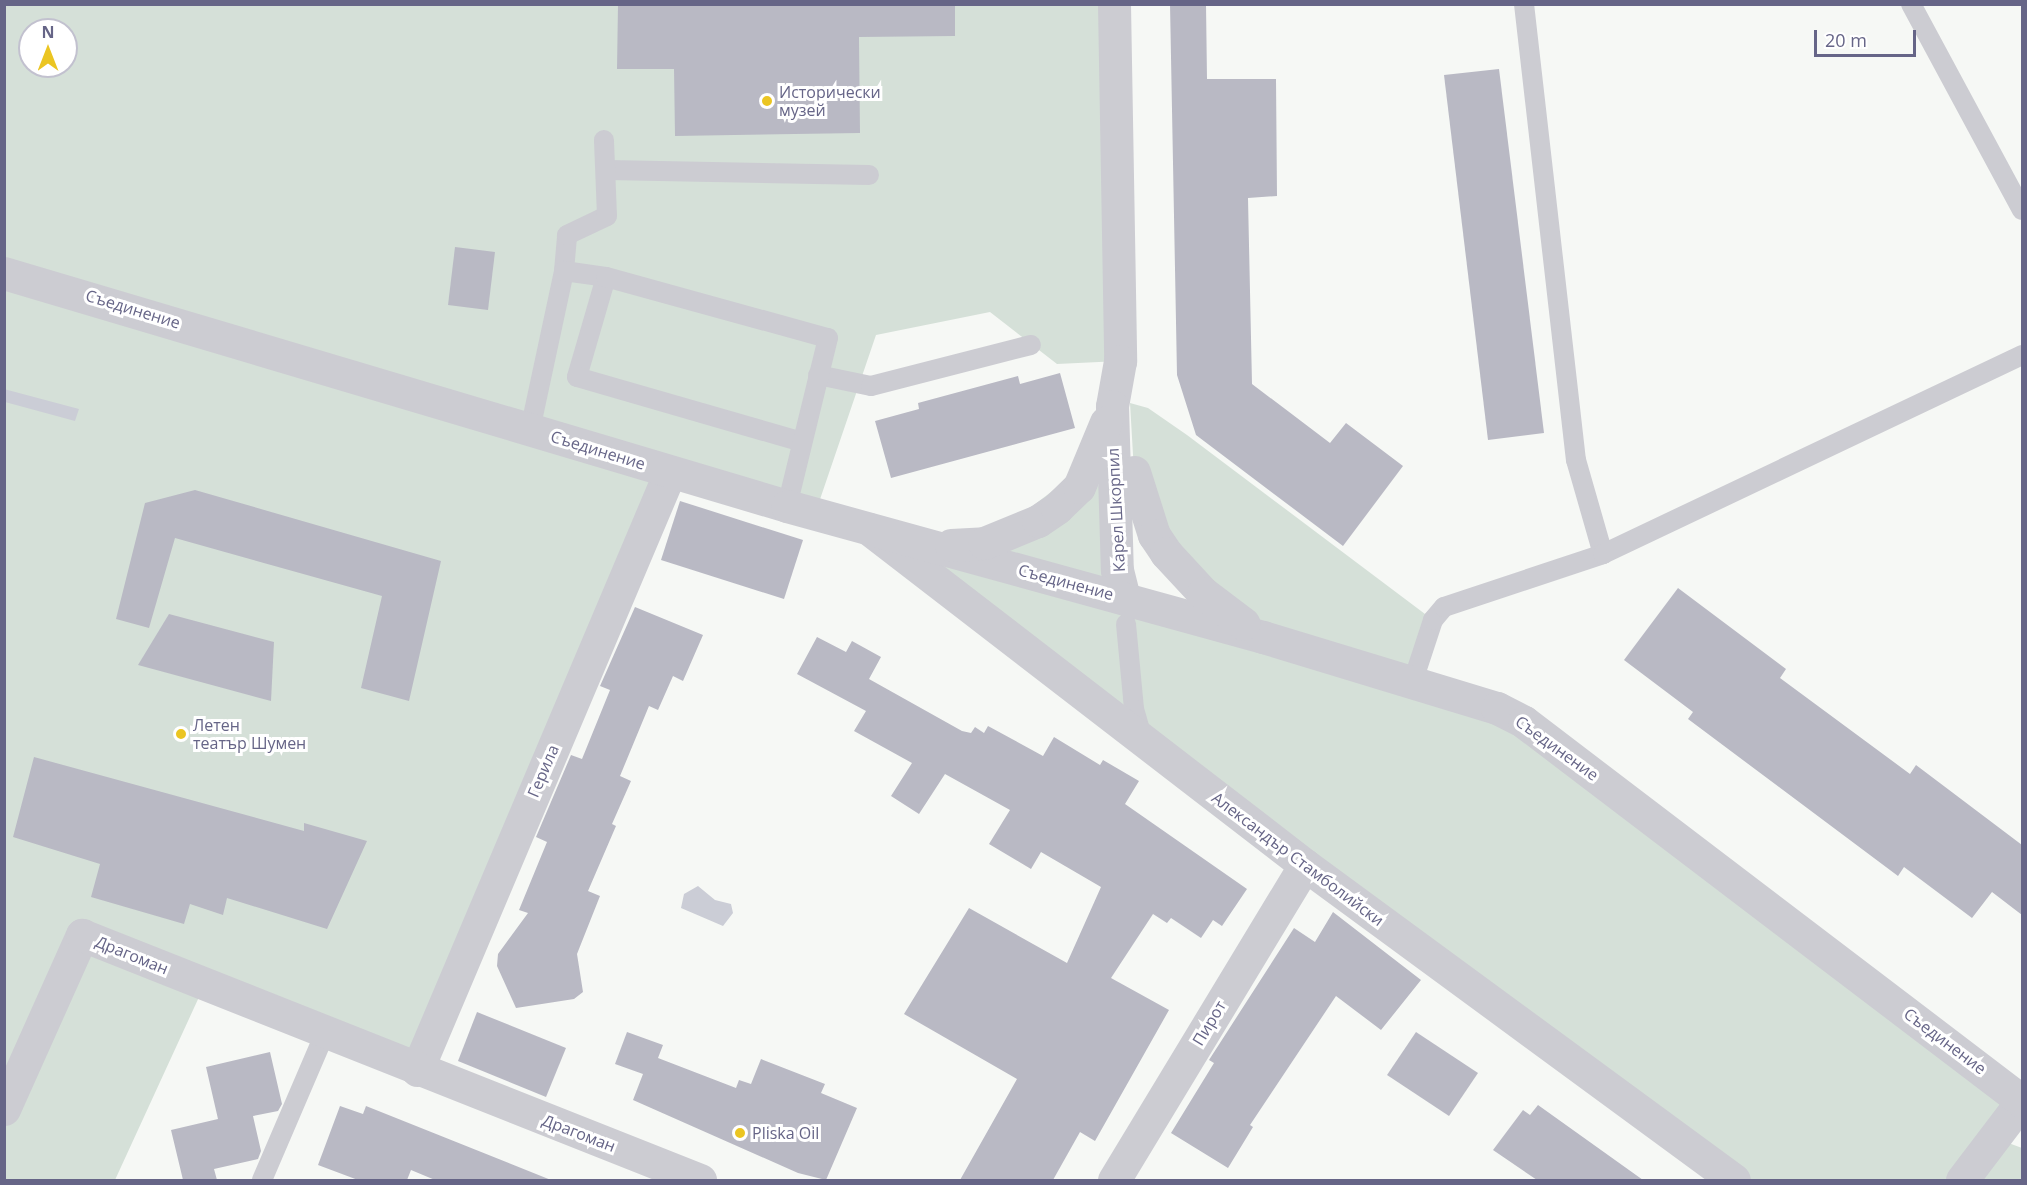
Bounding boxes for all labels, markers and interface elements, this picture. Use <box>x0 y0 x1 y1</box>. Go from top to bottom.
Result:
north arrow <box>18 18 78 78</box>
scale bar <box>1817 18 1919 56</box>
text: N <box>41 21 55 43</box>
text: 20 m <box>1825 28 1867 52</box>
place label: Исторически музей <box>779 82 881 120</box>
marker: Исторически музей <box>760 94 774 108</box>
street label: Съединение <box>83 286 183 332</box>
street label: Съединение <box>548 427 648 473</box>
street label: Карел Шкорпил <box>1103 447 1129 573</box>
street label: Съединение <box>1016 560 1116 604</box>
street label: Съединение <box>1512 711 1602 785</box>
place label: Летен театър Шумен <box>193 715 306 753</box>
marker: Летен театър Шумен <box>174 727 188 741</box>
street label: Герила <box>523 742 563 800</box>
street label: Александър Стамболийски <box>1208 788 1388 930</box>
street label: Драгоман <box>93 932 171 978</box>
street label: Пирот <box>1188 997 1230 1049</box>
street label: Съединение <box>1900 1004 1990 1078</box>
street label: Драгоман <box>540 1110 618 1156</box>
place label: Pliska Oil <box>752 1123 819 1143</box>
marker: Pliska Oil <box>733 1126 747 1140</box>

